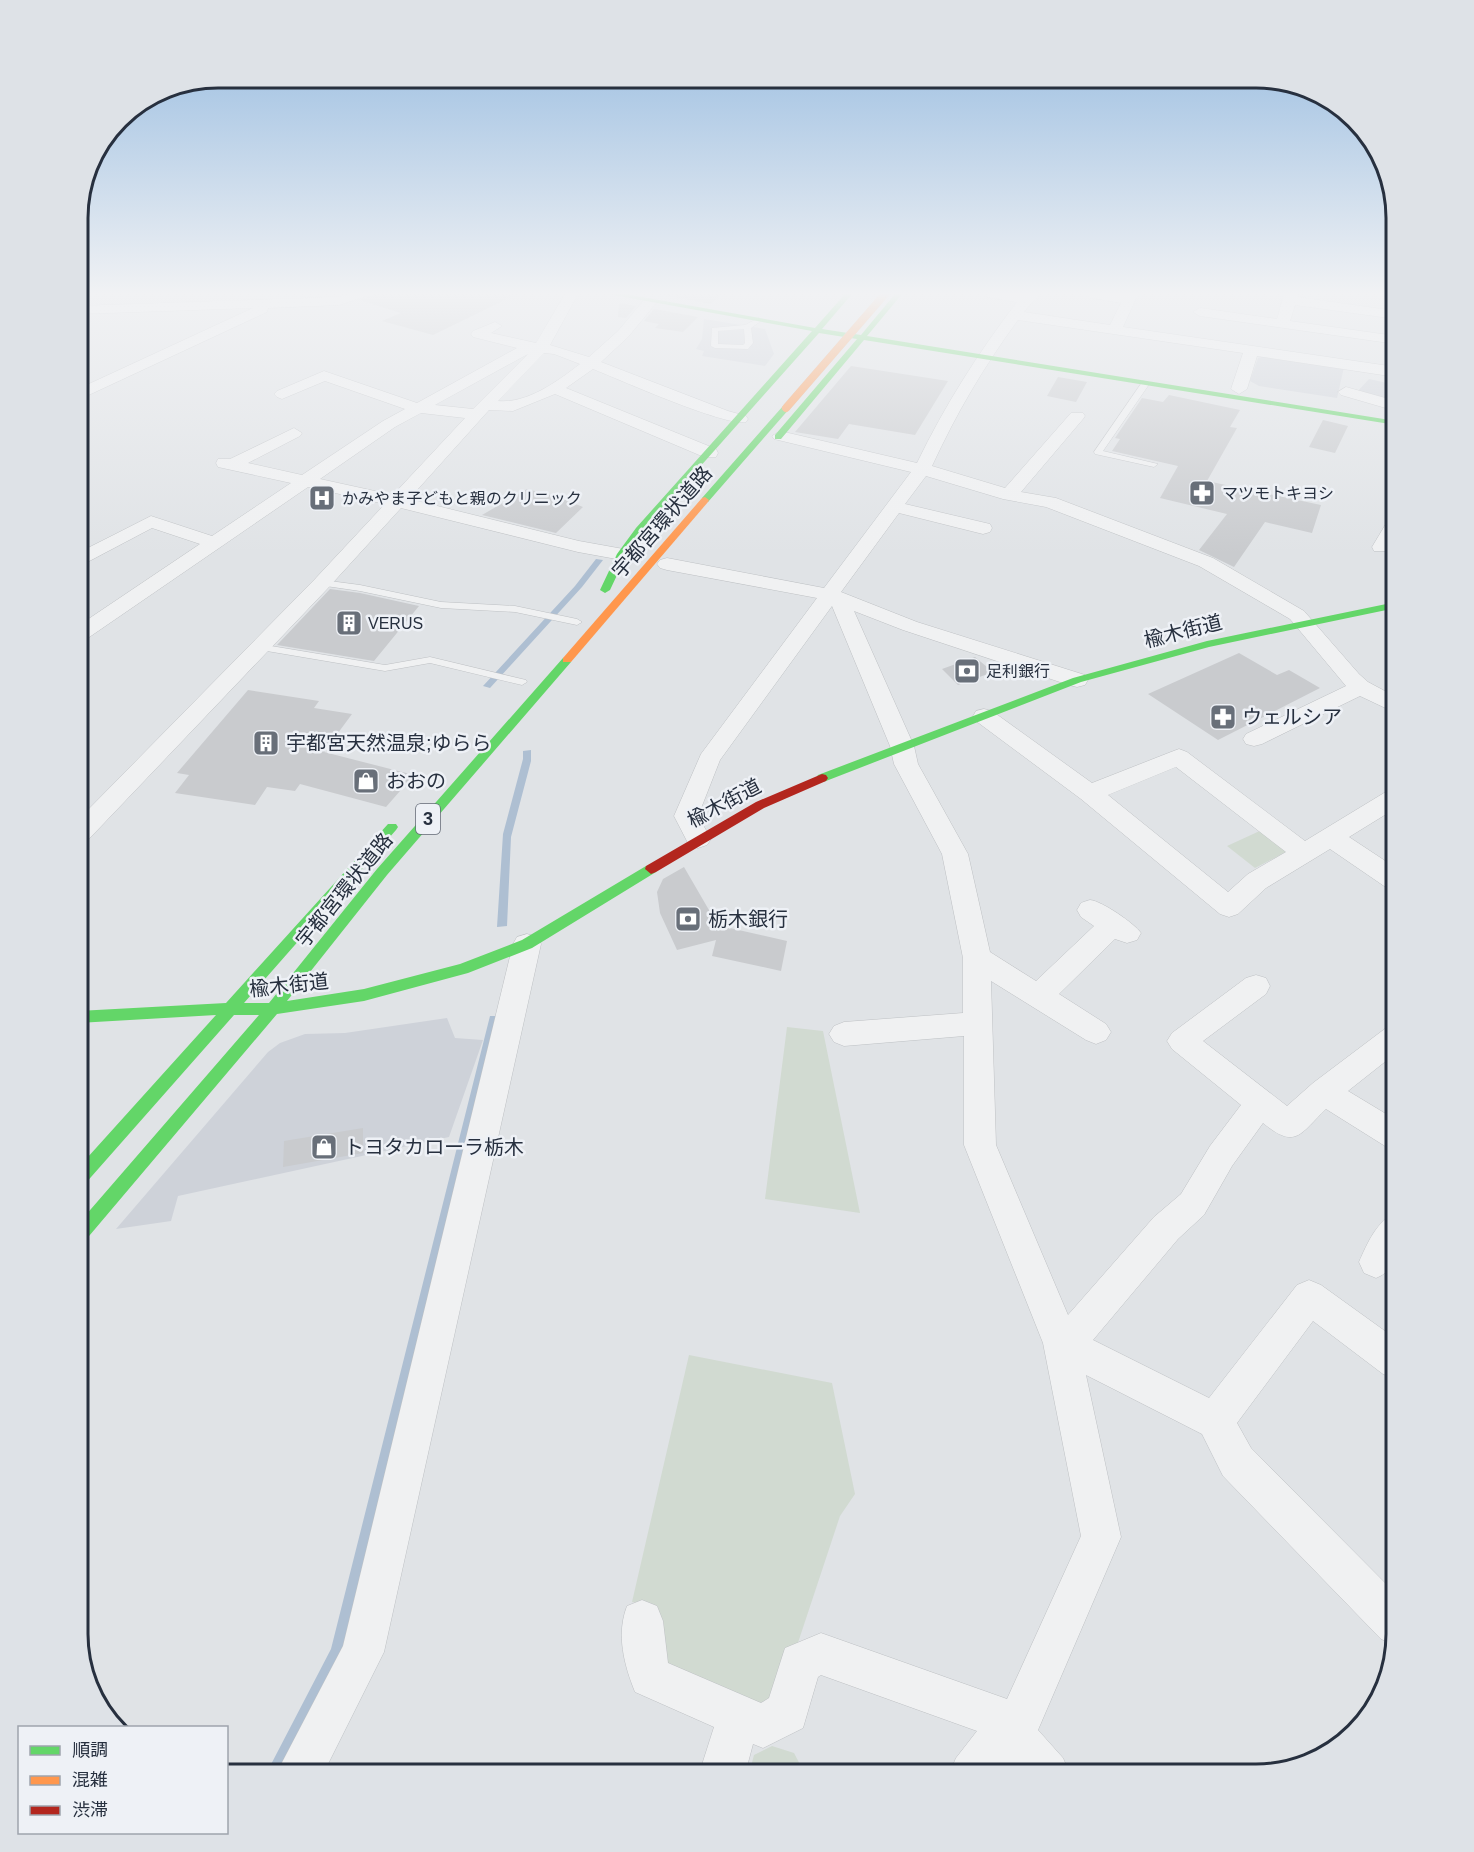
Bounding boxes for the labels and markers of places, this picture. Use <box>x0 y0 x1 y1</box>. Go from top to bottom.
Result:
pharmacy icon: マツモトキヨシ <box>1187 478 1217 508</box>
hospital icon: かみやま子どもと親のクリニック <box>307 483 337 513</box>
place label: マツモトキヨシ <box>1222 485 1334 502</box>
place label: かみやま子どもと親のクリニック <box>342 490 582 507</box>
building icon: VERUS <box>334 608 364 638</box>
place label: VERUS <box>368 615 423 632</box>
bank icon: 足利銀行 <box>952 656 982 686</box>
place label: 足利銀行 <box>986 663 1050 680</box>
pharmacy icon: ウェルシア <box>1208 702 1238 732</box>
place label: ウェルシア <box>1242 706 1342 728</box>
building icon: 宇都宮天然温泉;ゆらら <box>251 728 281 758</box>
place label: 宇都宮天然温泉;ゆらら <box>286 732 492 754</box>
shop icon: おおの <box>351 766 381 796</box>
place label: おおの <box>386 770 446 792</box>
bank icon: 栃木銀行 <box>673 904 703 934</box>
place label: 栃木銀行 <box>708 908 788 930</box>
shop icon: トヨタカローラ栃木 <box>309 1132 339 1162</box>
place label: トヨタカローラ栃木 <box>344 1136 524 1158</box>

